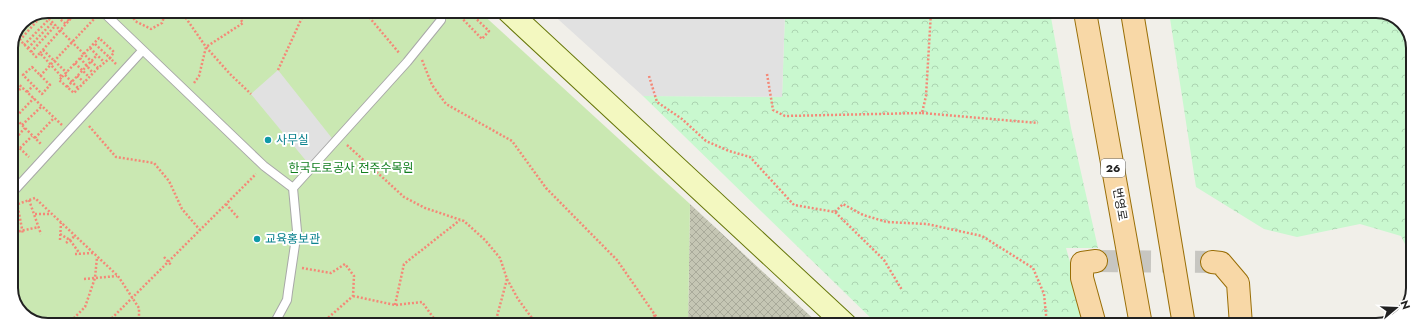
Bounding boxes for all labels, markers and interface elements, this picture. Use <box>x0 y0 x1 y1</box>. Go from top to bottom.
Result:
place label: 사무실 <box>276 131 309 149</box>
marker: 사무실 <box>263 135 273 145</box>
park label: 한국도로공사 전주수목원 <box>288 159 414 177</box>
road number: 26 <box>1101 159 1125 177</box>
street label: 번영로 <box>1108 186 1132 222</box>
place label: 교육홍보관 <box>265 230 320 248</box>
marker: 교육홍보관 <box>252 234 262 244</box>
north arrow <box>1376 288 1416 328</box>
text: N <box>1396 298 1414 311</box>

